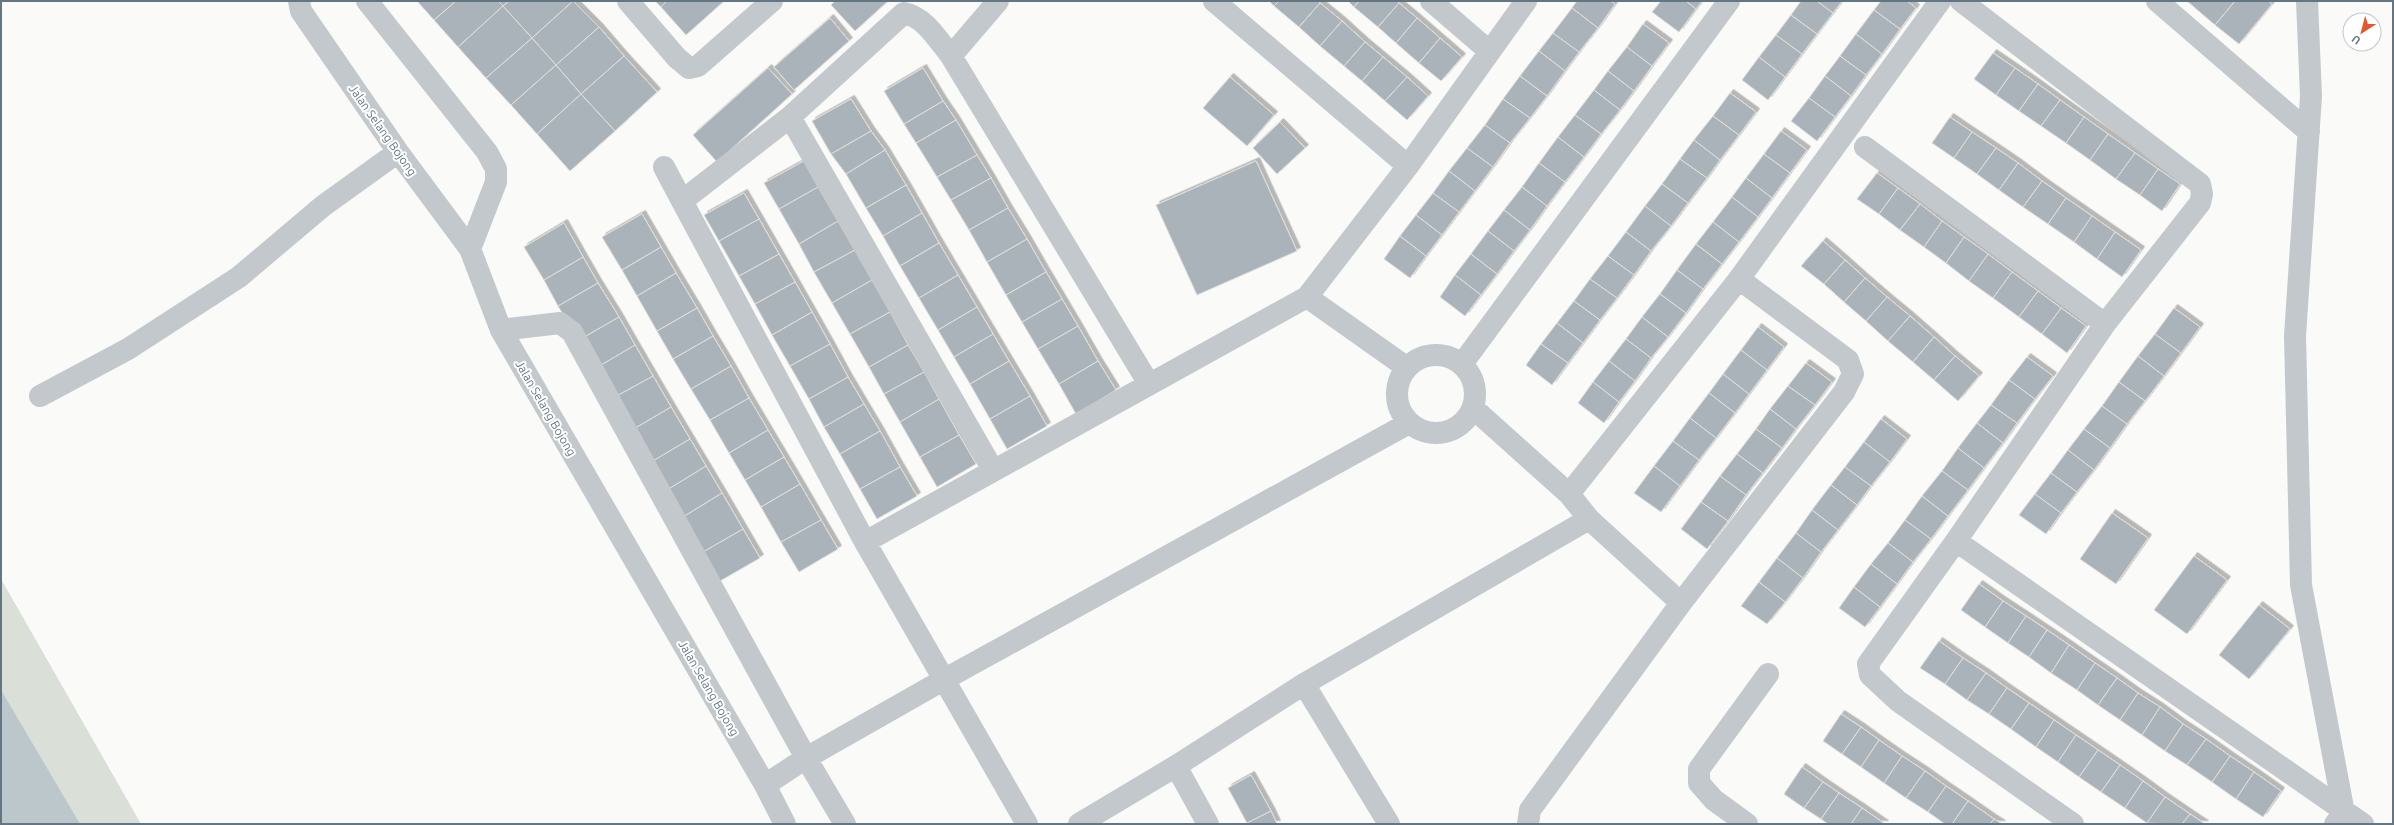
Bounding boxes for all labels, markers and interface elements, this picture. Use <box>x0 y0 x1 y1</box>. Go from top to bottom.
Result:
north arrow <box>2342 12 2382 52</box>
text: U <box>2349 33 2363 47</box>
street label: Jalan Selang Bojong <box>347 82 419 178</box>
street label: Jalan Selang Bojong <box>513 358 579 458</box>
street label: Jalan Selang Bojong <box>676 638 742 738</box>

